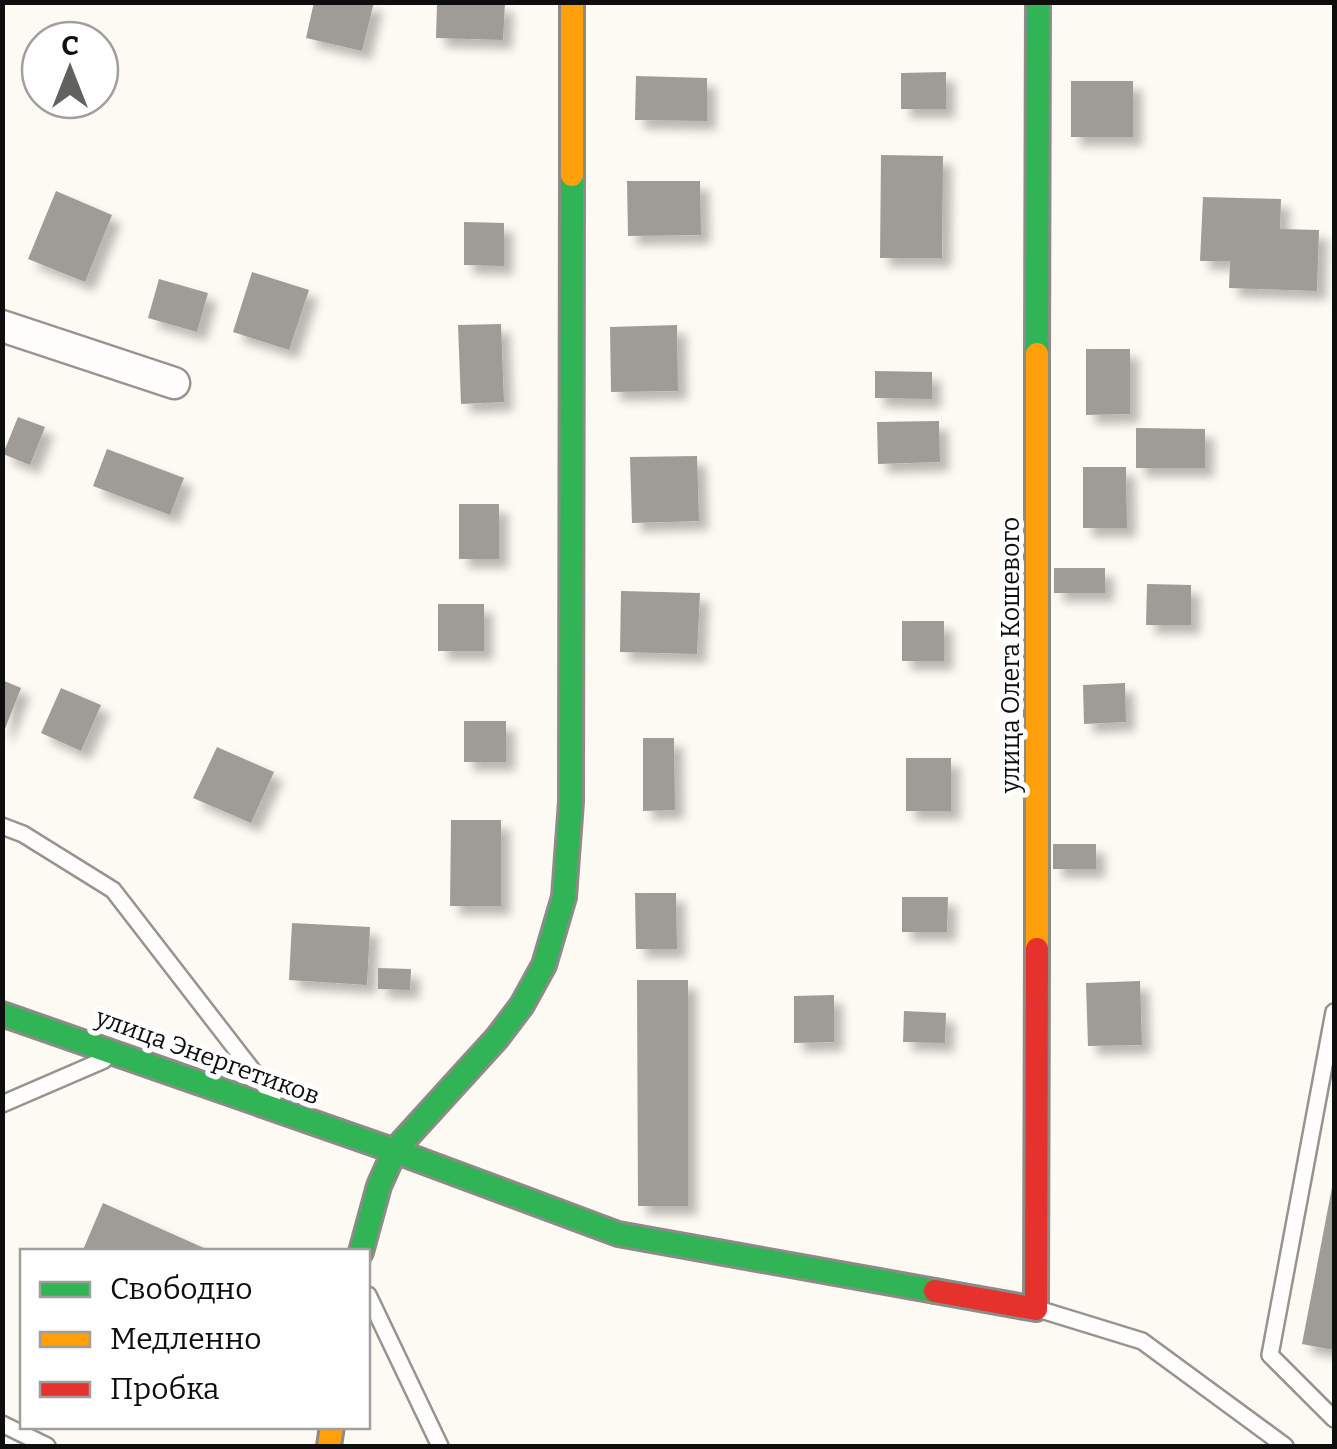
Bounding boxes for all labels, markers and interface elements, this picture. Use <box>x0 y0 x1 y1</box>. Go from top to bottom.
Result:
north arrow <box>20 20 120 120</box>
text: С <box>61 29 79 62</box>
street label: улица Олега Кошевого <box>996 517 1026 794</box>
street label: улица Энергетиков <box>91 1002 324 1111</box>
legend <box>20 1249 370 1429</box>
text: Свободно <box>110 1271 252 1307</box>
text: Медленно <box>110 1321 262 1357</box>
text: Пробка <box>110 1371 219 1407</box>

